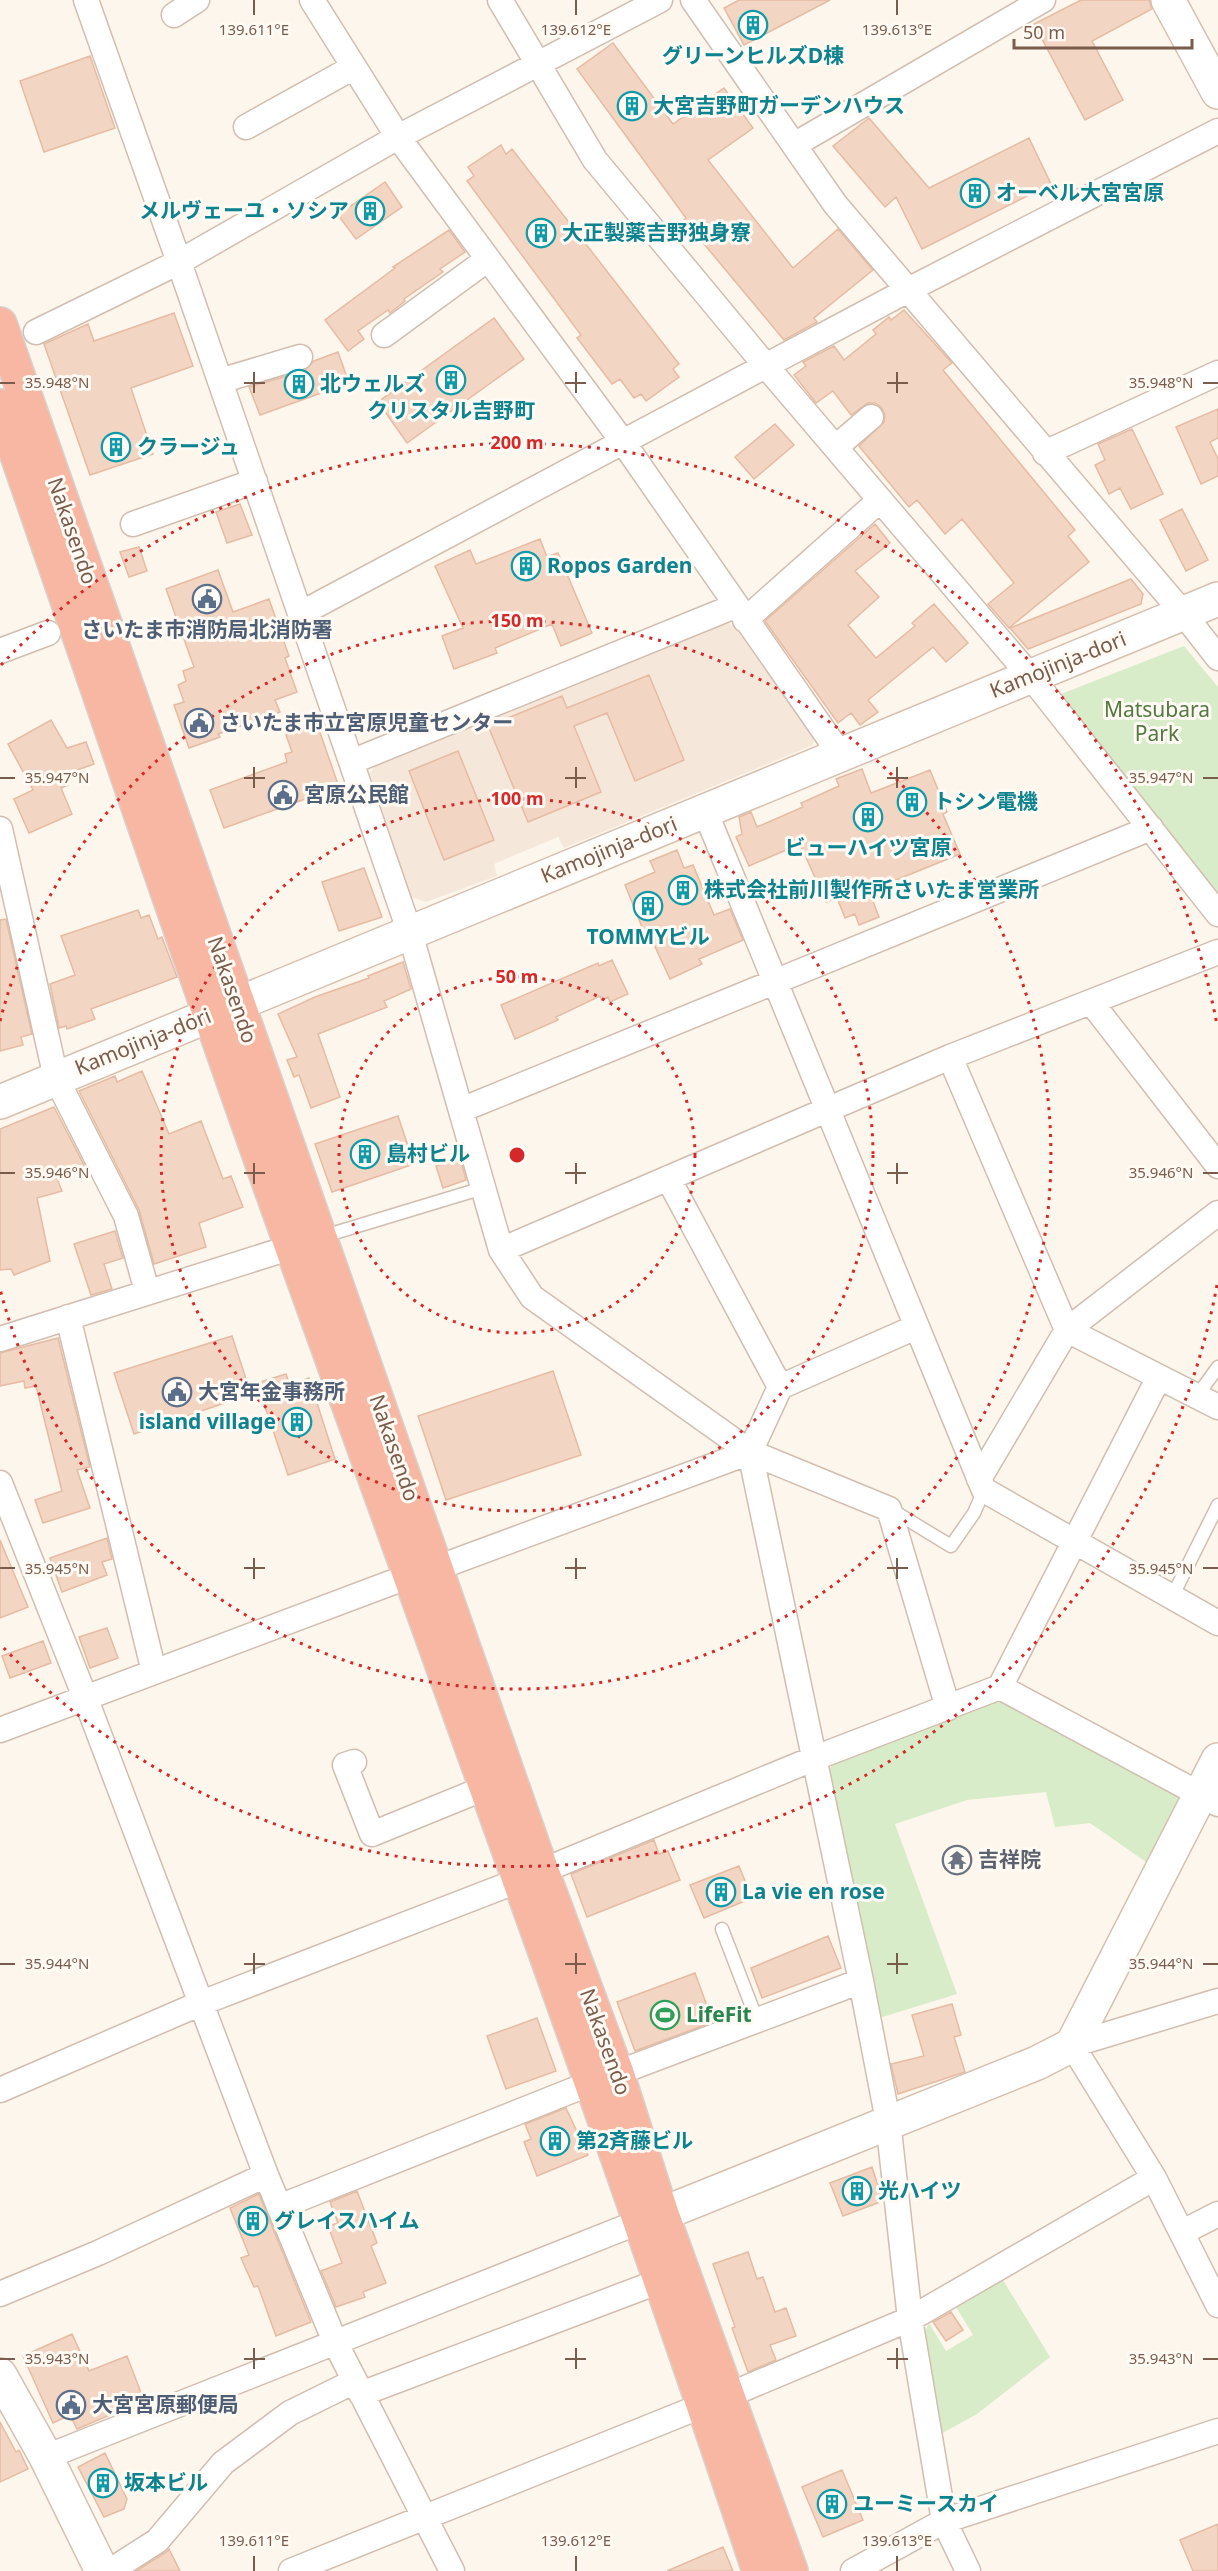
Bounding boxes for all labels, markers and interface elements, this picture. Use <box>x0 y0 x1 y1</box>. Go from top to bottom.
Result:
building icon: グリーンヒルズD棟 <box>737 9 769 41</box>
scale bar <box>1014 12 1192 50</box>
text: 139.611°E <box>219 19 289 39</box>
text: 139.612°E <box>541 19 611 39</box>
text: 139.613°E <box>862 19 932 39</box>
text: 50 m <box>1023 20 1065 44</box>
place label: グリーンヒルズD棟 <box>662 41 844 69</box>
building icon: 大宮吉野町ガーデンハウス <box>616 90 648 122</box>
place label: 大宮吉野町ガーデンハウス <box>653 91 905 119</box>
building icon: オーベル大宮宮原 <box>959 177 991 209</box>
place label: オーベル大宮宮原 <box>996 178 1164 206</box>
building icon: メルヴェーユ・ソシア <box>354 195 386 227</box>
place label: メルヴェーユ・ソシア <box>139 196 349 224</box>
building icon: 大正製薬吉野独身寮 <box>525 217 557 249</box>
place label: 大正製薬吉野独身寮 <box>562 218 751 246</box>
building icon: クリスタル吉野町 <box>435 364 467 396</box>
building icon: 北ウェルズ <box>283 368 315 400</box>
place label: 北ウェルズ <box>320 369 425 397</box>
text: 35.948°N <box>25 372 89 392</box>
text: 35.948°N <box>1129 372 1193 392</box>
place label: クリスタル吉野町 <box>367 396 535 424</box>
text: 200 m <box>490 430 544 454</box>
building icon: クラージュ <box>100 431 132 463</box>
place label: クラージュ <box>137 432 240 460</box>
street label: Nakasendo <box>42 474 104 588</box>
building icon: Ropos Garden <box>510 550 542 582</box>
place label: Ropos Garden <box>547 551 693 579</box>
public building icon: さいたま市消防局北消防署 <box>191 583 223 615</box>
text: 150 m <box>490 608 544 632</box>
place label: さいたま市消防局北消防署 <box>81 615 333 643</box>
street label: Kamojinja-dori <box>985 624 1130 704</box>
park label: Matsubara Park <box>1104 695 1210 747</box>
public building icon: さいたま市立宮原児童センター <box>183 707 215 739</box>
place label: さいたま市立宮原児童センター <box>220 708 513 736</box>
text: 35.947°N <box>25 767 89 787</box>
text: 35.947°N <box>1129 767 1193 787</box>
public building icon: 宮原公民館 <box>267 779 299 811</box>
place label: 宮原公民館 <box>304 780 409 808</box>
text: 100 m <box>490 786 544 810</box>
building icon: トシン電機 <box>896 786 928 818</box>
place label: トシン電機 <box>933 787 1038 815</box>
building icon: ビューハイツ宮原 <box>852 801 884 833</box>
street label: Kamojinja-dori <box>536 809 681 889</box>
place label: ビューハイツ宮原 <box>784 833 952 861</box>
building icon: 株式会社前川製作所さいたま営業所 <box>667 874 699 906</box>
place label: 株式会社前川製作所さいたま営業所 <box>704 875 1039 903</box>
building icon: TOMMYビル <box>632 890 664 922</box>
place label: TOMMYビル <box>586 922 710 950</box>
street label: Nakasendo <box>202 933 264 1047</box>
text: 50 m <box>496 964 538 988</box>
street label: Kamojinja-dori <box>70 1001 215 1081</box>
building icon: 島村ビル <box>349 1138 381 1170</box>
place label: 島村ビル <box>386 1139 470 1167</box>
centre of rings <box>507 1145 527 1165</box>
text: 35.946°N <box>25 1162 89 1182</box>
text: 35.946°N <box>1129 1162 1193 1182</box>
public building icon: 大宮年金事務所 <box>161 1376 193 1408</box>
place label: 大宮年金事務所 <box>198 1377 345 1405</box>
street label: Nakasendo <box>364 1391 426 1505</box>
building icon: island village <box>281 1406 313 1438</box>
place label: island village <box>139 1407 276 1435</box>
text: 35.945°N <box>25 1558 89 1578</box>
text: 35.945°N <box>1129 1558 1193 1578</box>
temple icon: 吉祥院 <box>941 1844 973 1876</box>
place label: 吉祥院 <box>978 1845 1041 1873</box>
building icon: La vie en rose <box>705 1876 737 1908</box>
place label: La vie en rose <box>742 1877 885 1905</box>
text: 35.944°N <box>25 1953 89 1973</box>
text: 35.944°N <box>1129 1953 1193 1973</box>
street label: Nakasendo <box>574 1985 638 2099</box>
sports icon: LifeFit <box>649 1999 681 2031</box>
place label: LifeFit <box>686 2000 752 2028</box>
building icon: 第2斉藤ビル <box>539 2125 571 2157</box>
place label: 第2斉藤ビル <box>576 2126 693 2154</box>
building icon: 光ハイツ <box>841 2175 873 2207</box>
place label: 光ハイツ <box>878 2176 962 2204</box>
building icon: グレイスハイム <box>237 2205 269 2237</box>
place label: グレイスハイム <box>274 2206 420 2234</box>
text: 35.943°N <box>25 2348 89 2368</box>
text: 35.943°N <box>1129 2348 1193 2368</box>
public building icon: 大宮宮原郵便局 <box>55 2389 87 2421</box>
place label: 大宮宮原郵便局 <box>92 2390 239 2418</box>
building icon: 坂本ビル <box>87 2467 119 2499</box>
place label: 坂本ビル <box>124 2468 208 2496</box>
building icon: ユーミースカイ <box>816 2488 848 2520</box>
place label: ユーミースカイ <box>853 2489 999 2517</box>
text: 139.611°E <box>219 2530 289 2550</box>
text: 139.612°E <box>541 2530 611 2550</box>
text: 139.613°E <box>862 2530 932 2550</box>

